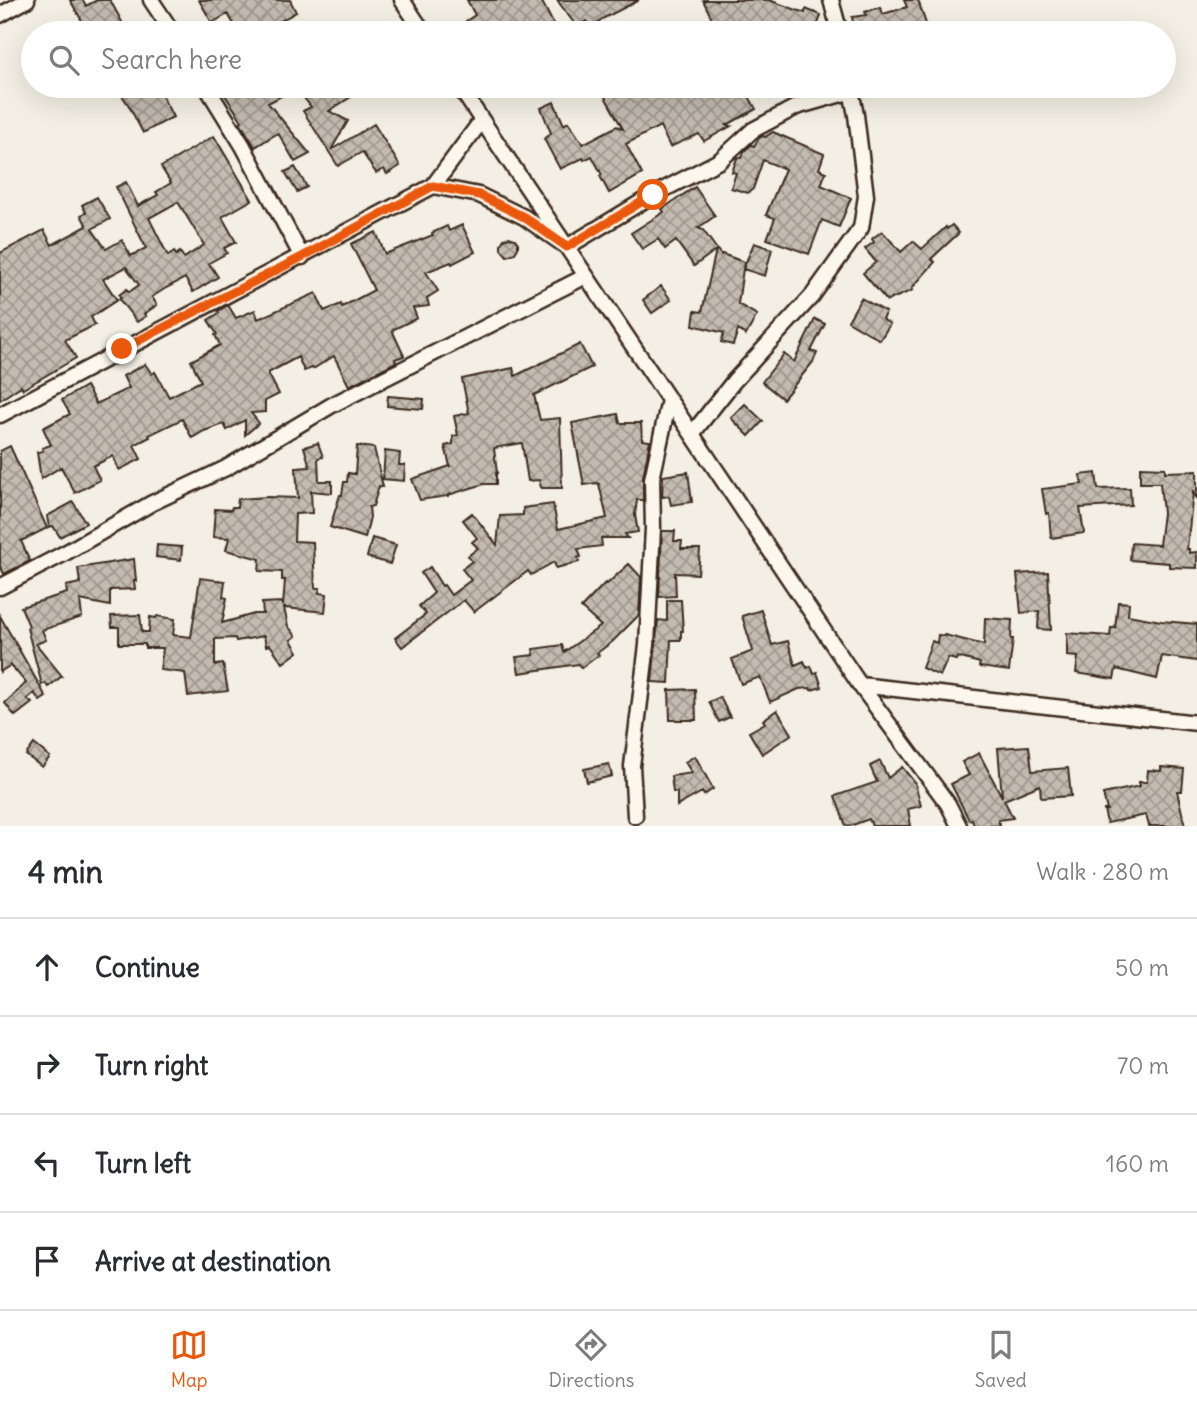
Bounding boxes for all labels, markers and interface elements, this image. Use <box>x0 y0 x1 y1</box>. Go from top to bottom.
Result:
search box <box>21 21 1176 98</box>
icon: search <box>45 41 83 79</box>
text: Search here <box>101 43 242 76</box>
route start <box>637 179 668 210</box>
route end <box>106 333 137 364</box>
text: 4 min <box>28 853 103 891</box>
text: Walk · 280 m <box>1036 857 1169 886</box>
icon: ahead <box>28 948 66 986</box>
text: Continue <box>95 951 200 984</box>
text: 50 m <box>1115 953 1169 982</box>
icon: right <box>28 1046 66 1084</box>
text: Turn right <box>95 1049 208 1082</box>
text: 70 m <box>1117 1051 1169 1080</box>
icon: left <box>28 1144 66 1182</box>
text: Turn left <box>95 1147 191 1180</box>
text: 160 m <box>1106 1149 1169 1178</box>
icon: arrive <box>28 1242 66 1280</box>
text: Arrive at destination <box>95 1245 331 1278</box>
tab: Map <box>170 1326 208 1392</box>
tab: Directions <box>549 1326 634 1392</box>
tab: Saved <box>975 1326 1027 1392</box>

